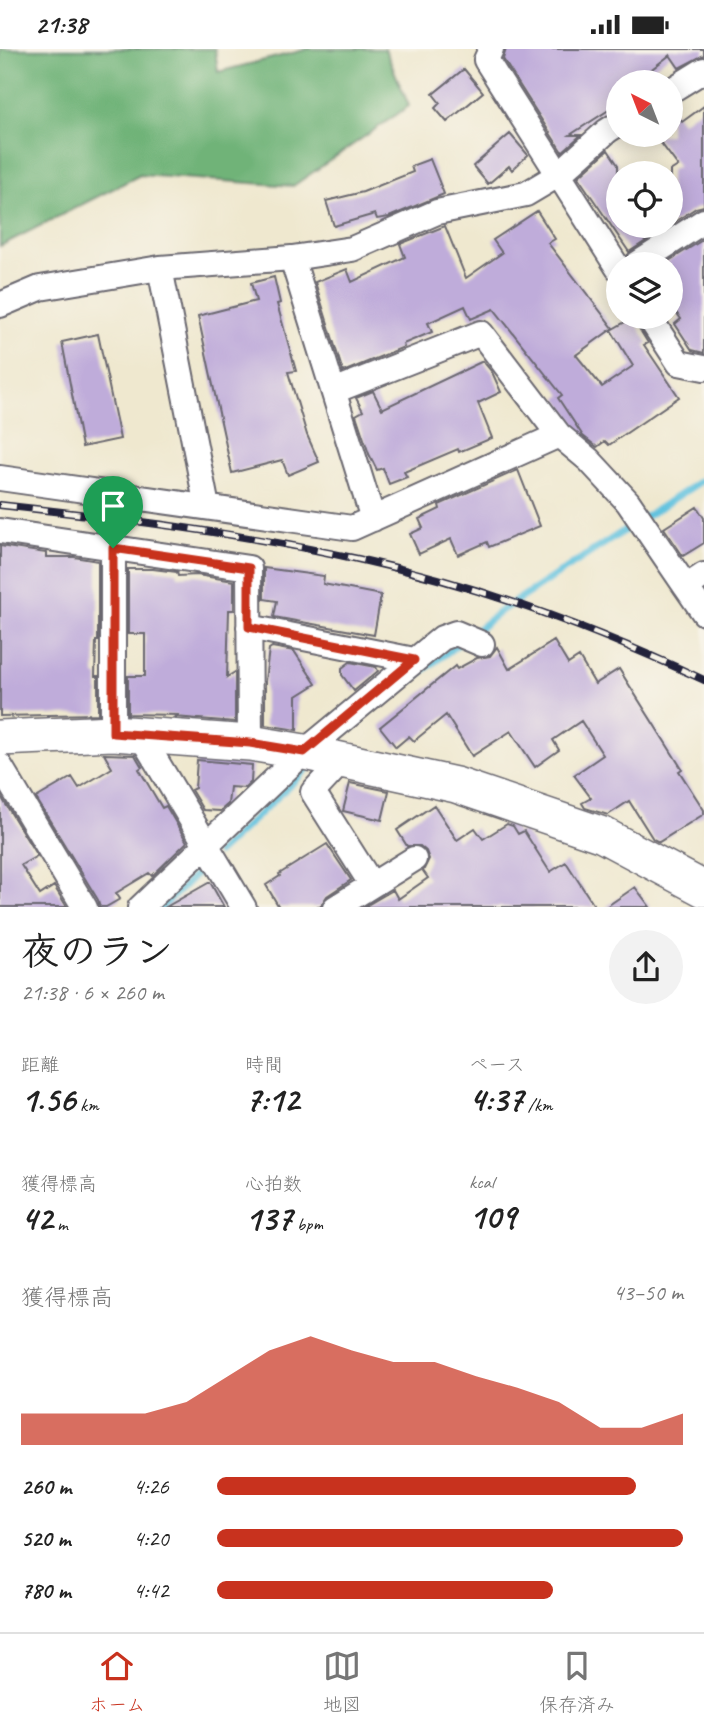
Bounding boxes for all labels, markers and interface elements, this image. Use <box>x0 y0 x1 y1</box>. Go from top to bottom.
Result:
text: 21:38 <box>35 8 87 41</box>
north arrow <box>606 70 682 147</box>
map controls <box>606 70 683 329</box>
button: locate <box>606 161 683 238</box>
button: layers <box>606 252 683 329</box>
pin <box>83 476 143 548</box>
icon: arrive <box>94 487 132 525</box>
text: 夜のラン <box>21 928 173 975</box>
button: share <box>609 930 683 1004</box>
text: 21:38 · 6 × 260 m <box>21 978 164 1007</box>
text: 距離 <box>21 1053 59 1077</box>
text: 時間 <box>245 1053 283 1077</box>
text: ペース <box>469 1053 525 1077</box>
text: 1.56 <box>21 1077 75 1122</box>
text: 7:12 <box>245 1077 299 1122</box>
text: 4:37 <box>469 1077 523 1122</box>
text: km <box>75 1093 99 1117</box>
text: /km <box>523 1093 552 1117</box>
text: kcal <box>469 1170 494 1194</box>
text: 獲得標高 <box>21 1172 97 1196</box>
text: 心拍数 <box>245 1172 302 1196</box>
text: 109 <box>469 1194 516 1239</box>
text: 42 <box>21 1196 53 1241</box>
text: 137 <box>245 1196 292 1241</box>
text: m <box>53 1212 68 1236</box>
text: bpm <box>292 1212 323 1236</box>
text: 43–50 m <box>613 1278 683 1307</box>
text: 獲得標高 <box>21 1283 113 1312</box>
text: 260 m <box>21 1472 71 1501</box>
text: 4:26 <box>133 1472 169 1501</box>
text: 520 m <box>21 1524 70 1553</box>
text: 4:20 <box>133 1524 169 1553</box>
text: 780 m <box>21 1576 71 1605</box>
text: 4:42 <box>133 1576 169 1605</box>
tab: ホーム <box>89 1647 145 1717</box>
tab: 地図 <box>323 1647 361 1717</box>
tab: 保存済み <box>539 1647 615 1717</box>

